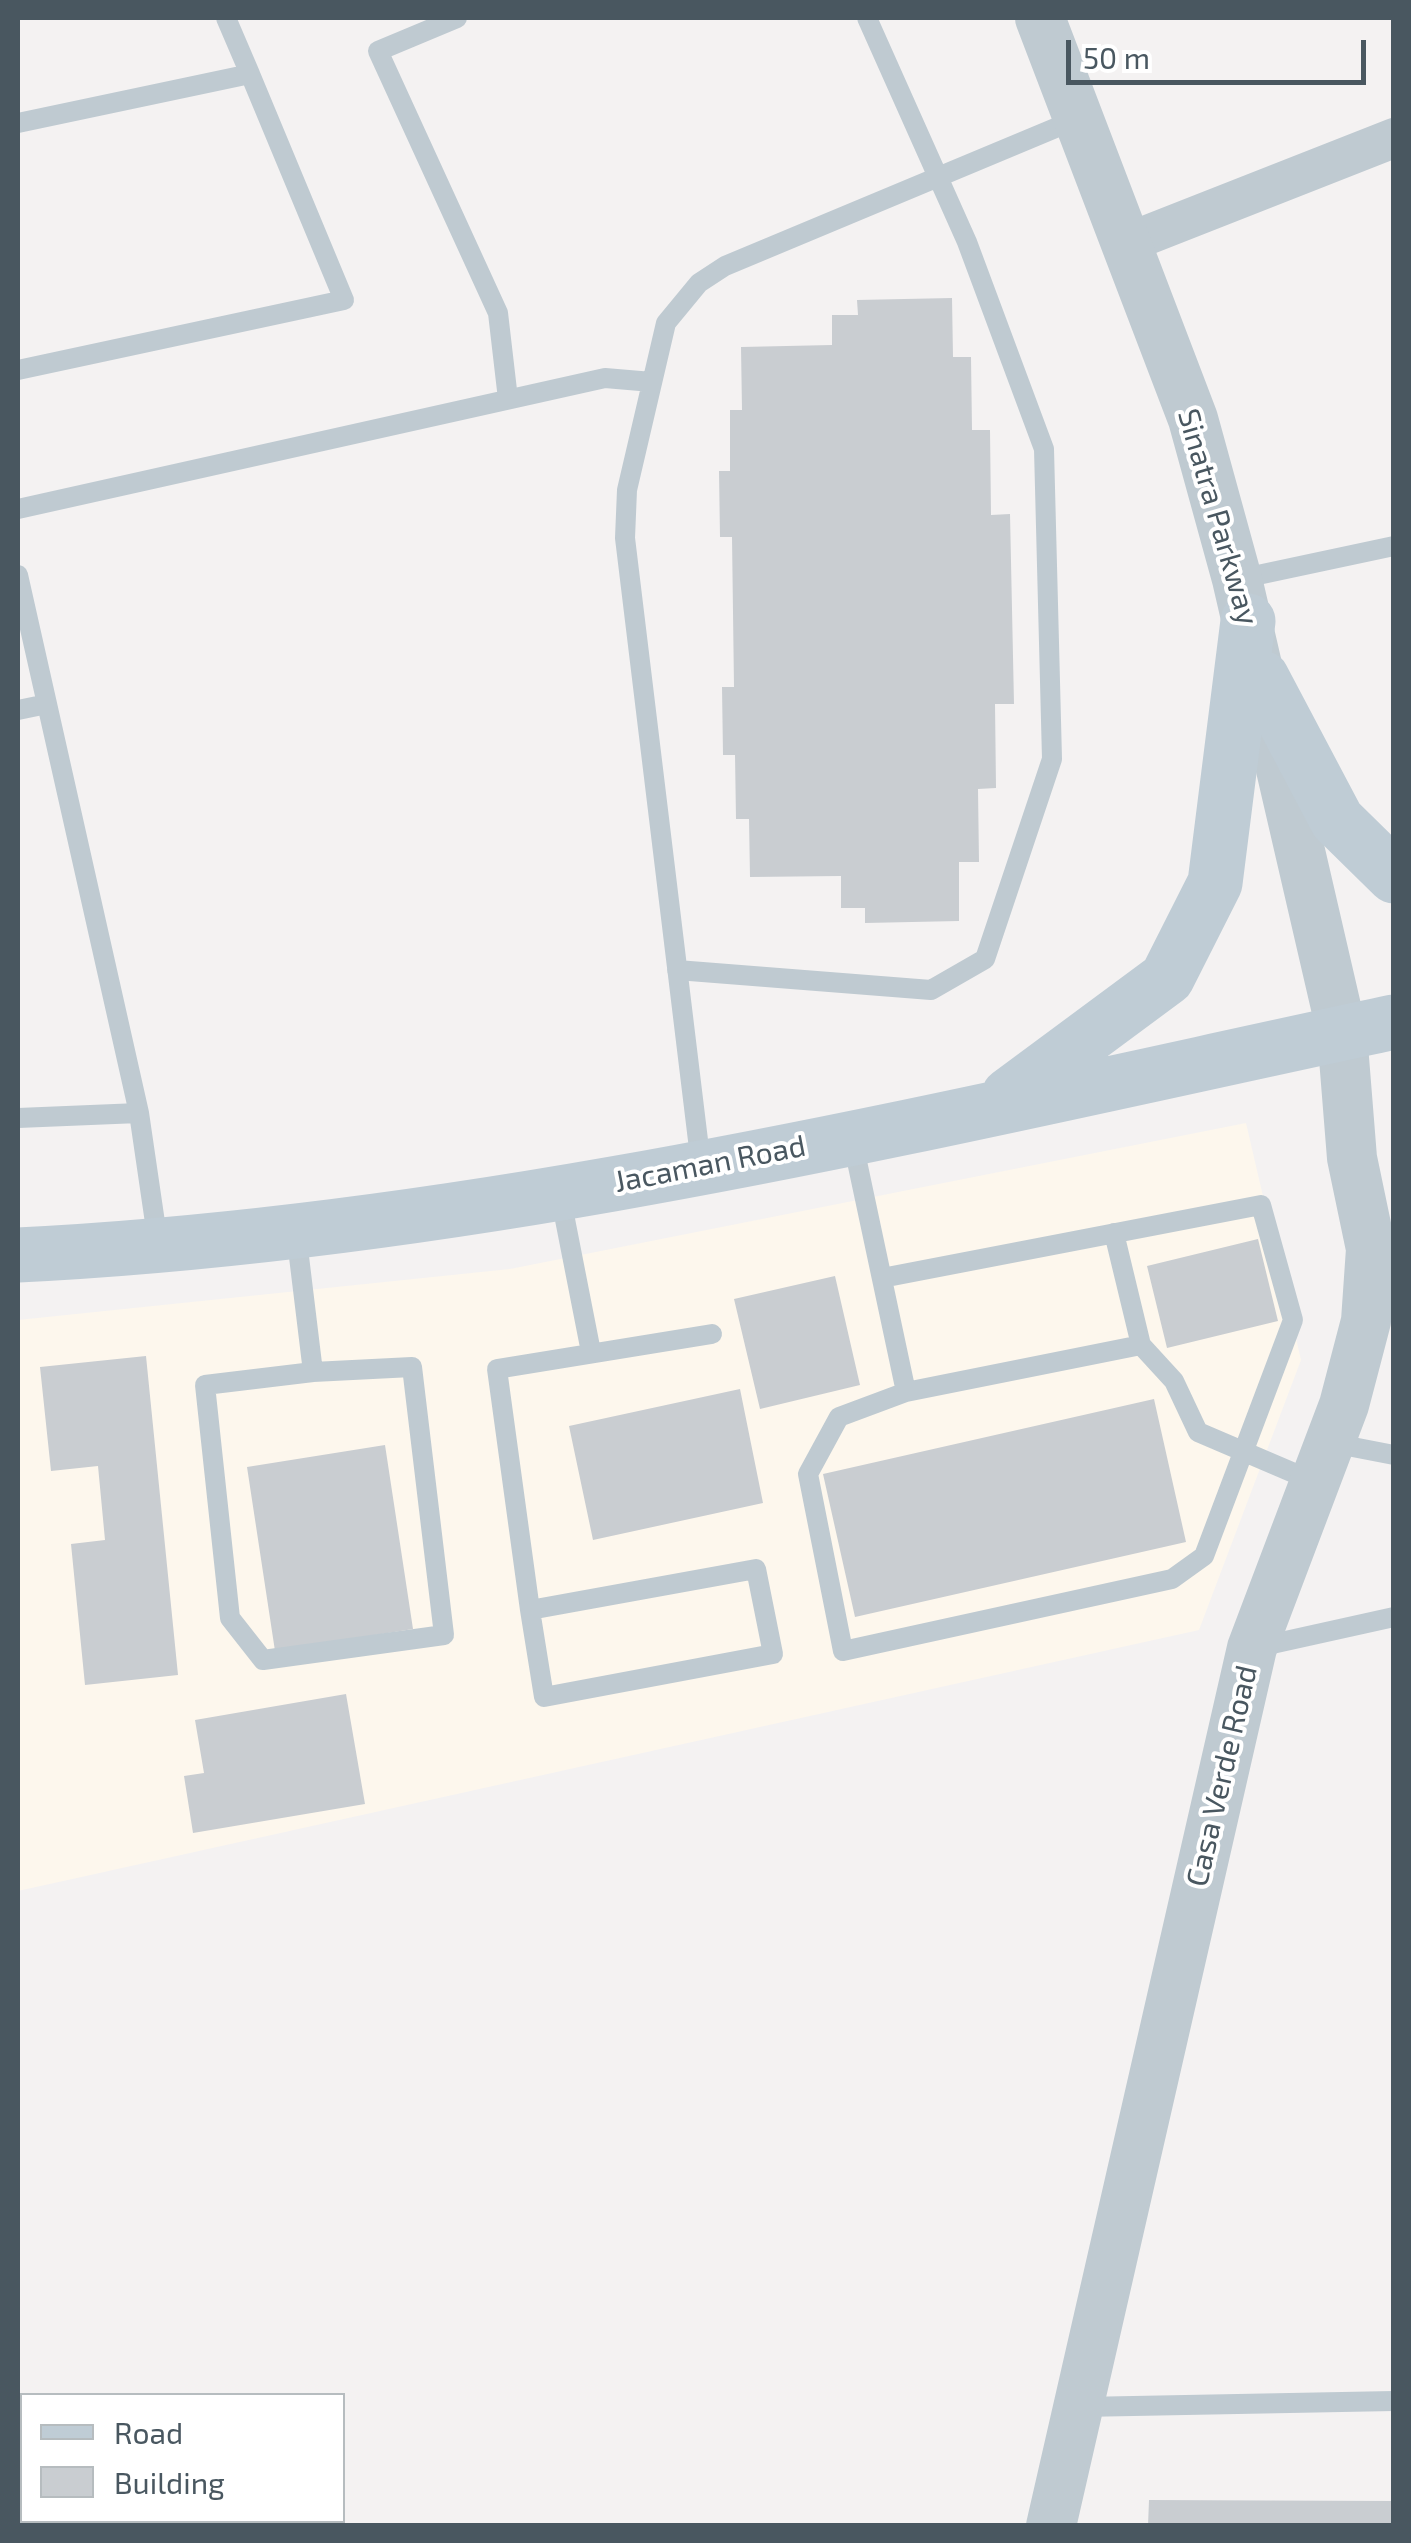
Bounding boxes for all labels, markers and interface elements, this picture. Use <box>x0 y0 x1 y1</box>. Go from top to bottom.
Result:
scale bar <box>1071 20 1371 82</box>
text: 50 m <box>1083 39 1150 75</box>
street label: Sinatra Parkway <box>1170 405 1266 629</box>
street label: Jacaman Road <box>611 1128 809 1200</box>
street label: Casa Verde Road <box>1179 1662 1265 1890</box>
legend <box>20 2393 345 2523</box>
text: Road <box>114 2414 183 2450</box>
text: Building <box>114 2464 225 2500</box>

